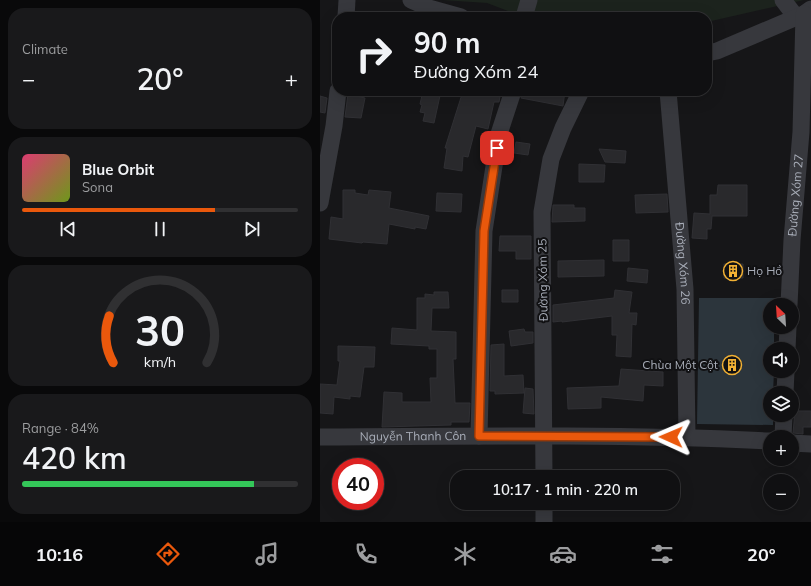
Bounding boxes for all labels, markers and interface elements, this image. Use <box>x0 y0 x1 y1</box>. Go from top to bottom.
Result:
text: 90 m <box>414 25 480 60</box>
icon: right <box>348 28 400 80</box>
text: Climate <box>22 41 68 57</box>
text: 20° <box>136 60 184 98</box>
text: Đường Xóm 24 <box>414 60 538 83</box>
text: − <box>22 65 35 93</box>
text: + <box>285 65 298 93</box>
pin <box>480 131 514 165</box>
icon: arrive <box>486 137 508 159</box>
street label: Đường Xóm 27 <box>784 153 806 237</box>
text: Blue Orbit <box>82 160 154 179</box>
text: Sona <box>82 179 113 195</box>
icon: previous <box>57 218 79 240</box>
icon: pause <box>149 218 171 240</box>
icon: next <box>241 218 263 240</box>
street label: Đường Xóm 26 <box>672 221 693 305</box>
street label: Đường Xóm 25 <box>534 238 551 322</box>
building icon: Họ Hồ <box>722 260 744 282</box>
place label: Họ Hồ <box>747 263 782 278</box>
north arrow <box>763 298 799 334</box>
map controls <box>763 298 799 510</box>
text: 30 <box>135 304 185 356</box>
button: sound <box>763 342 799 378</box>
text: km/h <box>144 353 176 371</box>
building icon: Chùa Một Cột <box>721 354 743 376</box>
place label: Chùa Một Cột <box>642 357 718 372</box>
button: layers <box>763 386 799 422</box>
position arrow <box>650 416 692 458</box>
text: Range · 84% <box>22 420 99 436</box>
street label: Nguyễn Thanh Côn <box>360 428 466 444</box>
button: + <box>763 430 799 466</box>
text: 420 km <box>22 439 127 477</box>
speed limit sign: 40 <box>332 458 384 510</box>
button: − <box>763 474 799 510</box>
text: 10:17 · 1 min · 220 m <box>492 480 638 499</box>
icon: directions <box>154 540 182 568</box>
icon: music <box>253 540 281 568</box>
icon: phone <box>352 540 380 568</box>
icon: climate <box>451 540 479 568</box>
icon: car <box>549 540 577 568</box>
icon: filters <box>648 540 676 568</box>
text: 10:16 <box>35 543 83 566</box>
text: 20° <box>747 543 776 566</box>

